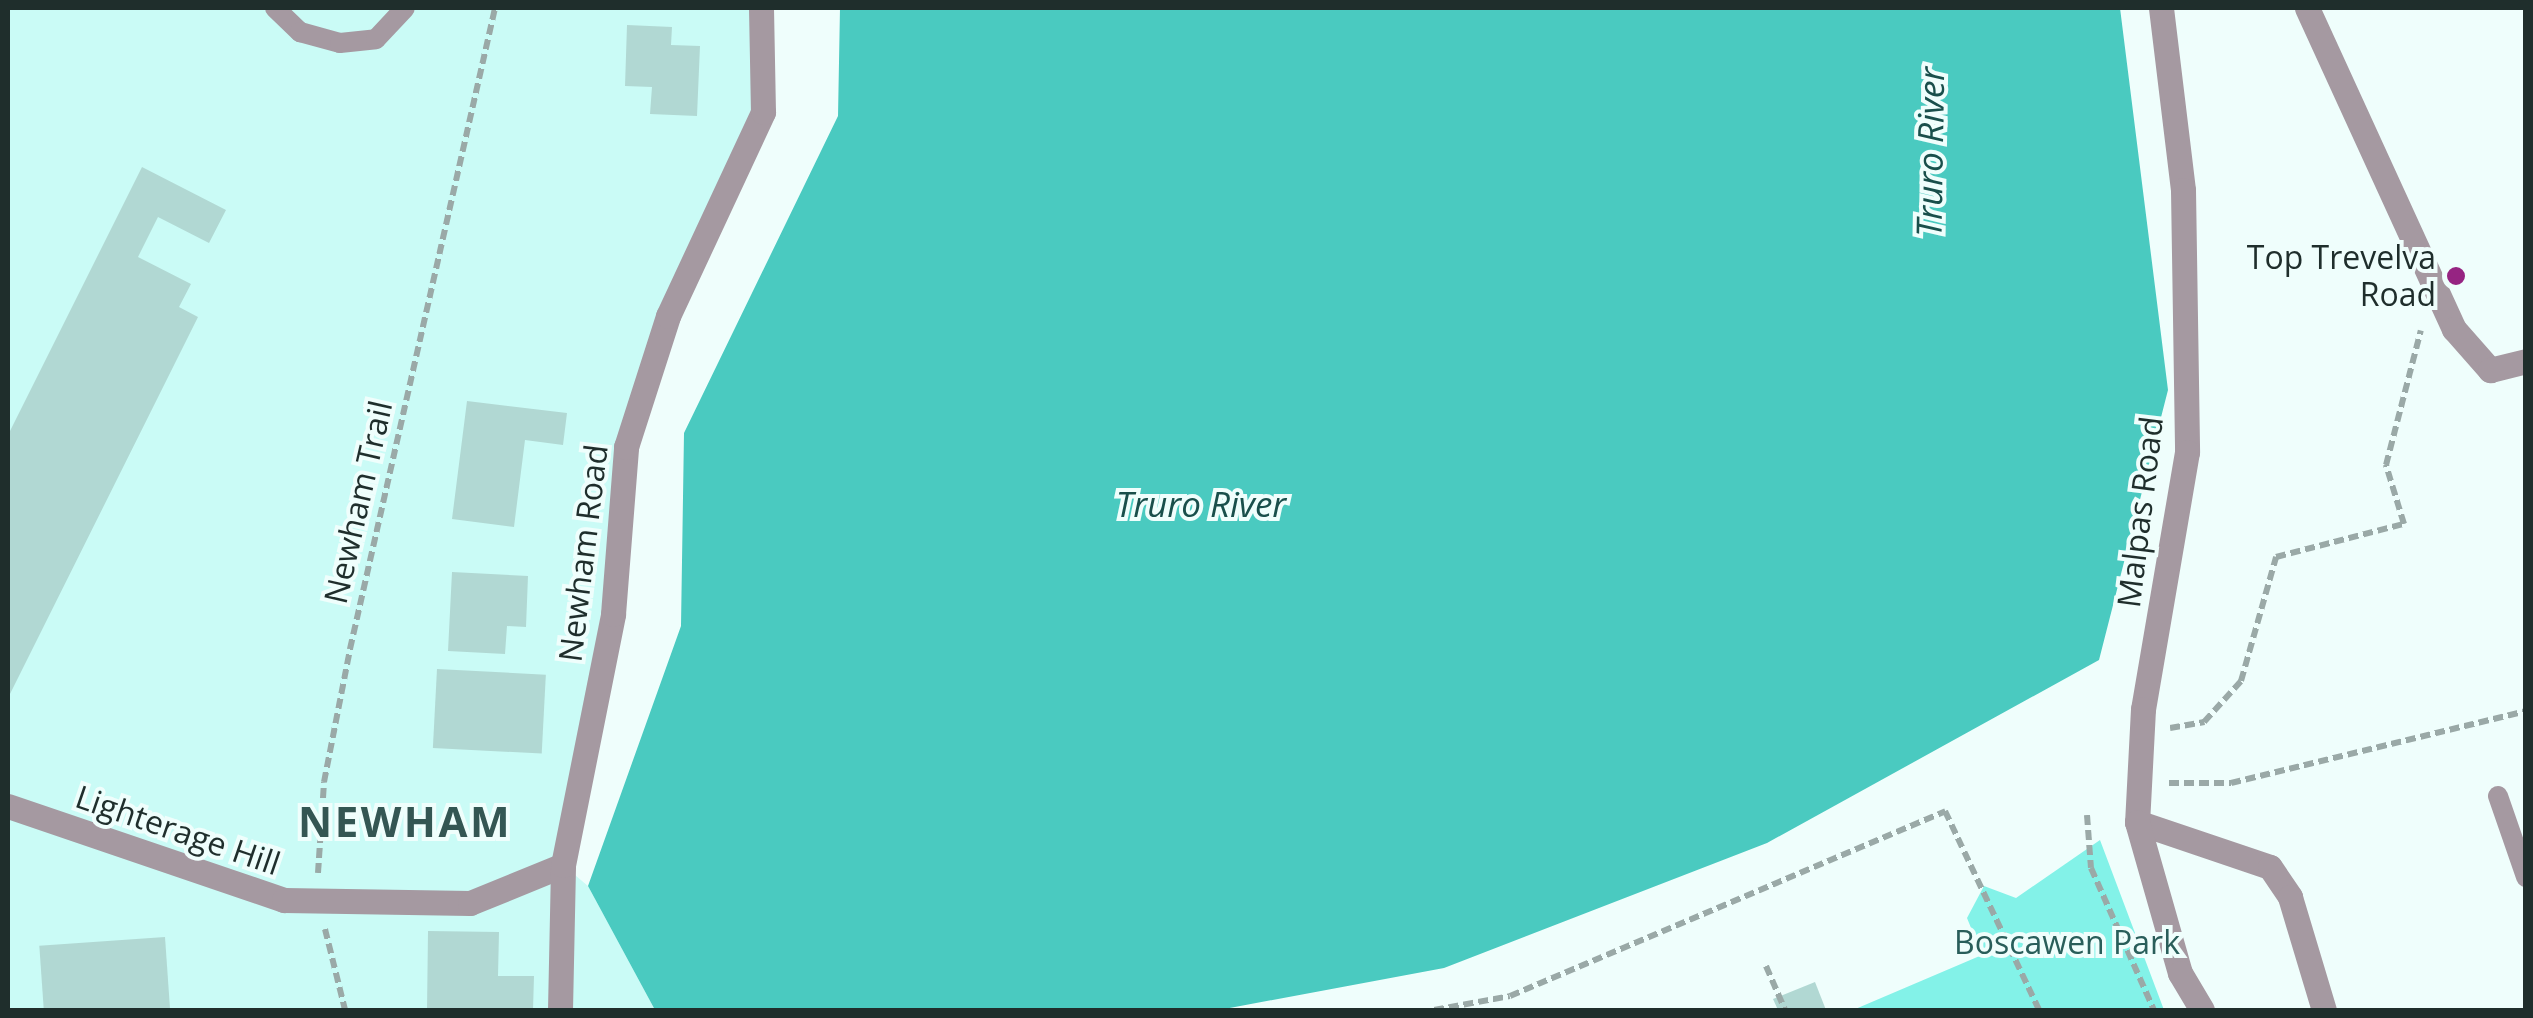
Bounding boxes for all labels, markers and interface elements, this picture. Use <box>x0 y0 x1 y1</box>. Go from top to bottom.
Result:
water label: Truro River <box>1908 66 1952 238</box>
place label: Top Trevelva Road <box>2247 239 2436 314</box>
marker: Top Trevelva Road <box>2445 265 2467 287</box>
street label: Newham Trail <box>316 397 400 607</box>
street label: Malpas Road <box>2109 414 2171 610</box>
street label: Newham Road <box>551 442 615 664</box>
water label: Truro River <box>1116 483 1286 525</box>
street label: Lighterage Hill <box>71 777 285 883</box>
district label: NEWHAM <box>298 796 512 846</box>
park label: Boscawen Park <box>1954 923 2180 961</box>

